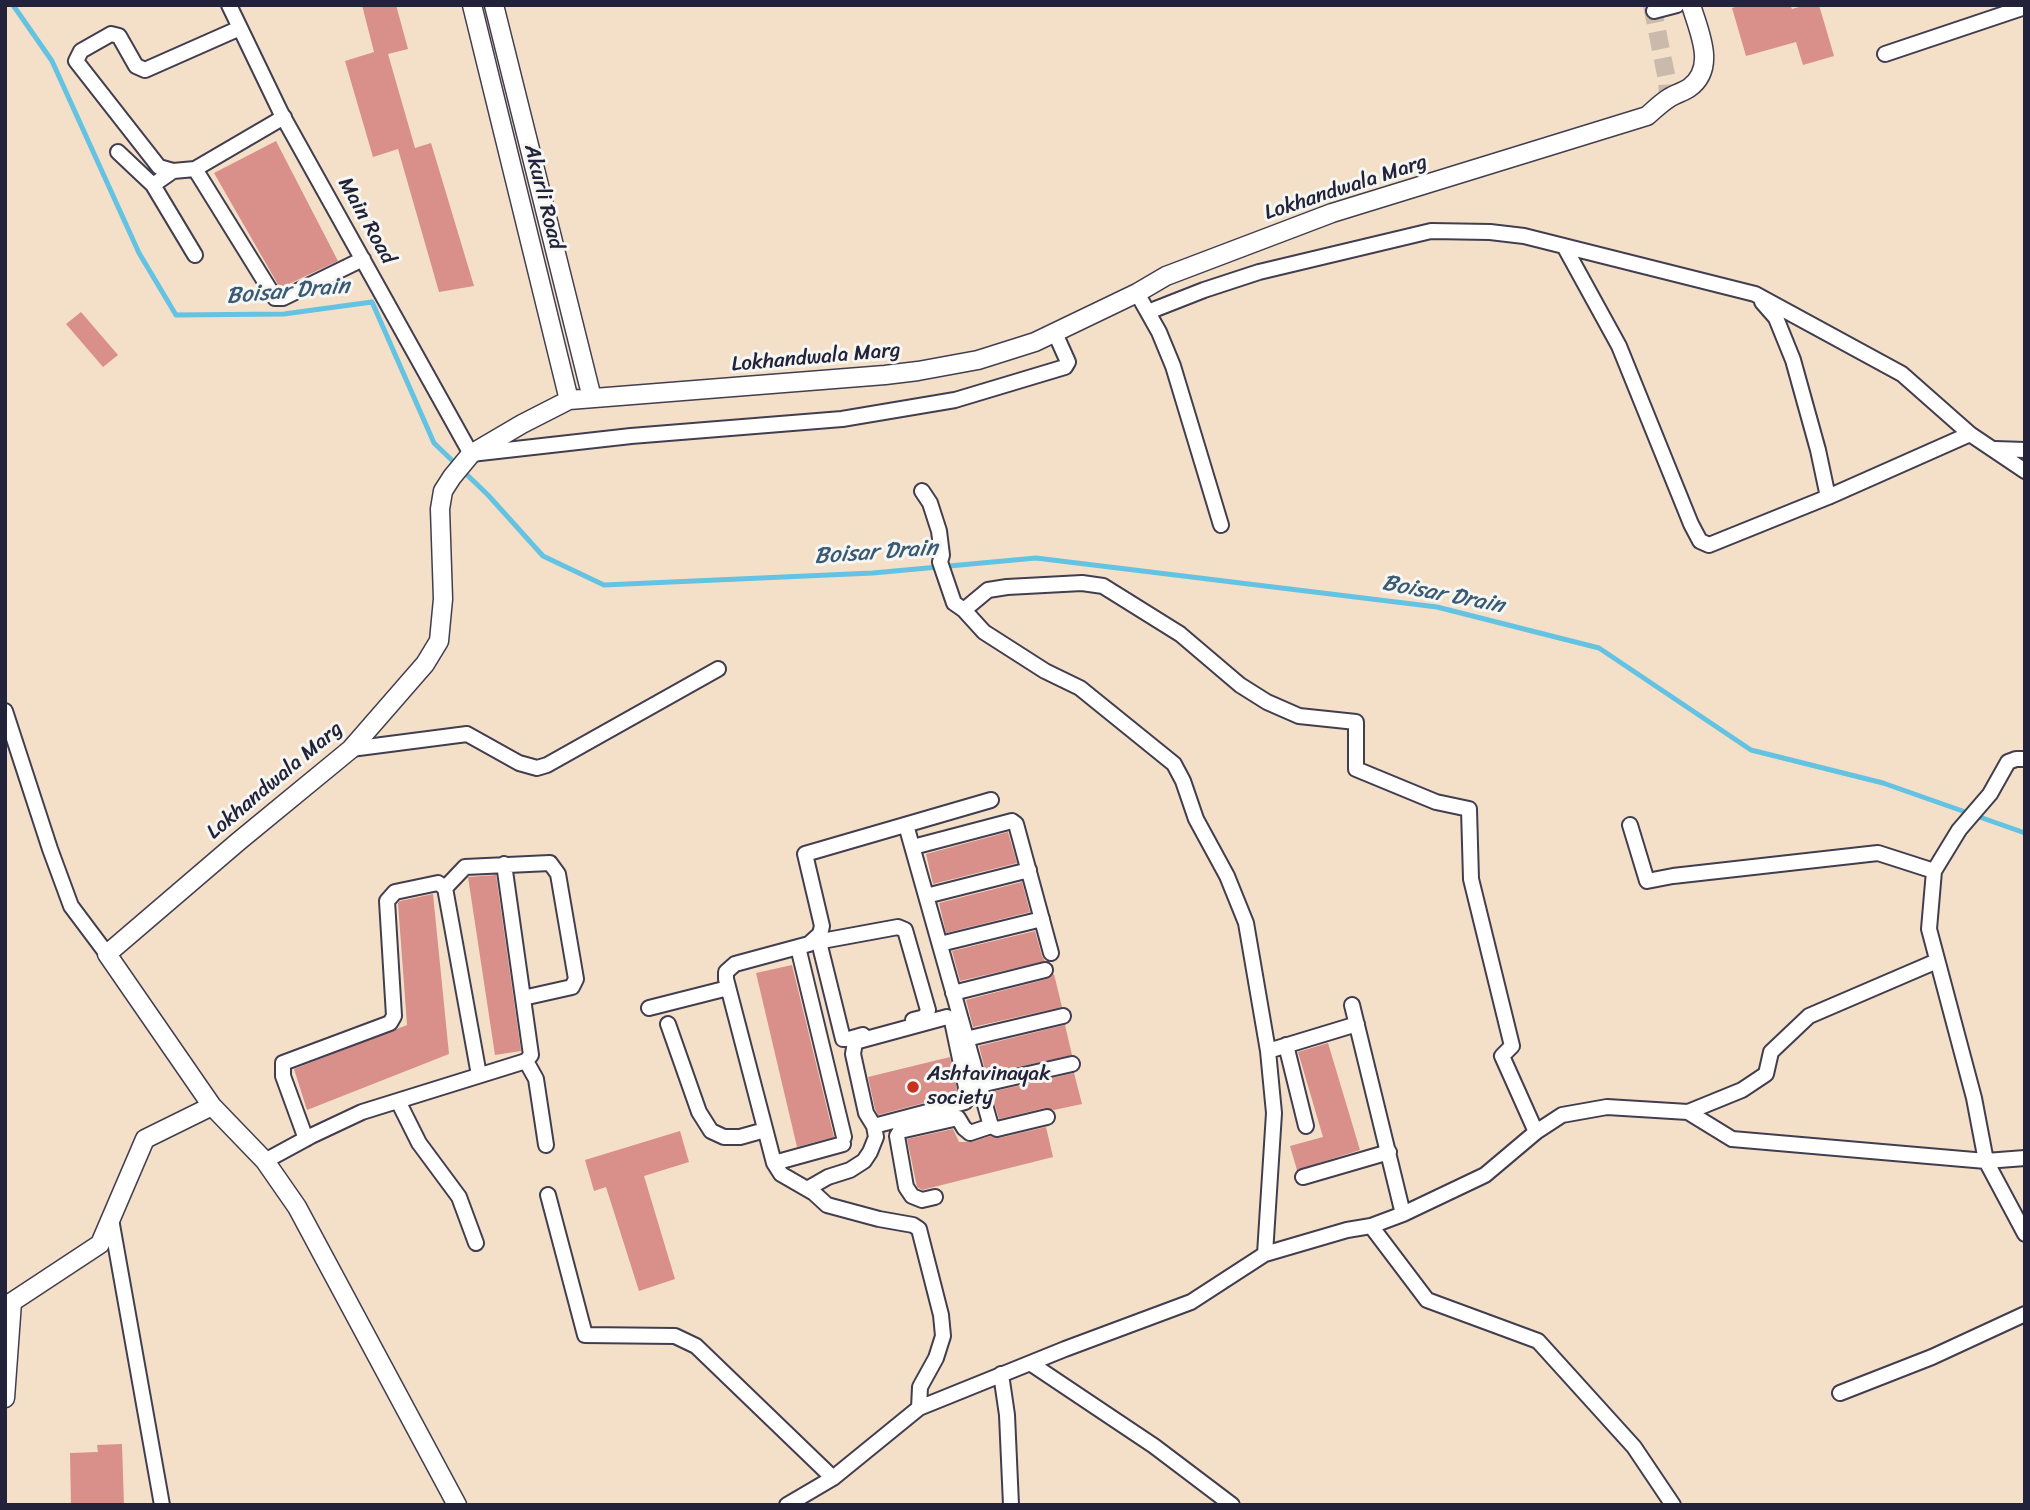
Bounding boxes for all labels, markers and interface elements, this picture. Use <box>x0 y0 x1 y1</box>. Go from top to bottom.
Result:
street label: Akurli Road <box>518 142 568 252</box>
street label: Lokhandwala Marg <box>1262 150 1430 226</box>
street label: Main Road <box>332 173 400 269</box>
water label: Boisar Drain <box>225 273 351 311</box>
street label: Lokhandwala Marg <box>730 338 902 378</box>
water label: Boisar Drain <box>813 535 939 571</box>
water label: Boisar Drain <box>1380 570 1506 620</box>
street label: Lokhandwala Marg <box>202 717 348 845</box>
place label: Ashtavinayak society <box>927 1062 1050 1112</box>
marker: Ashtavinayak society <box>905 1079 921 1095</box>

